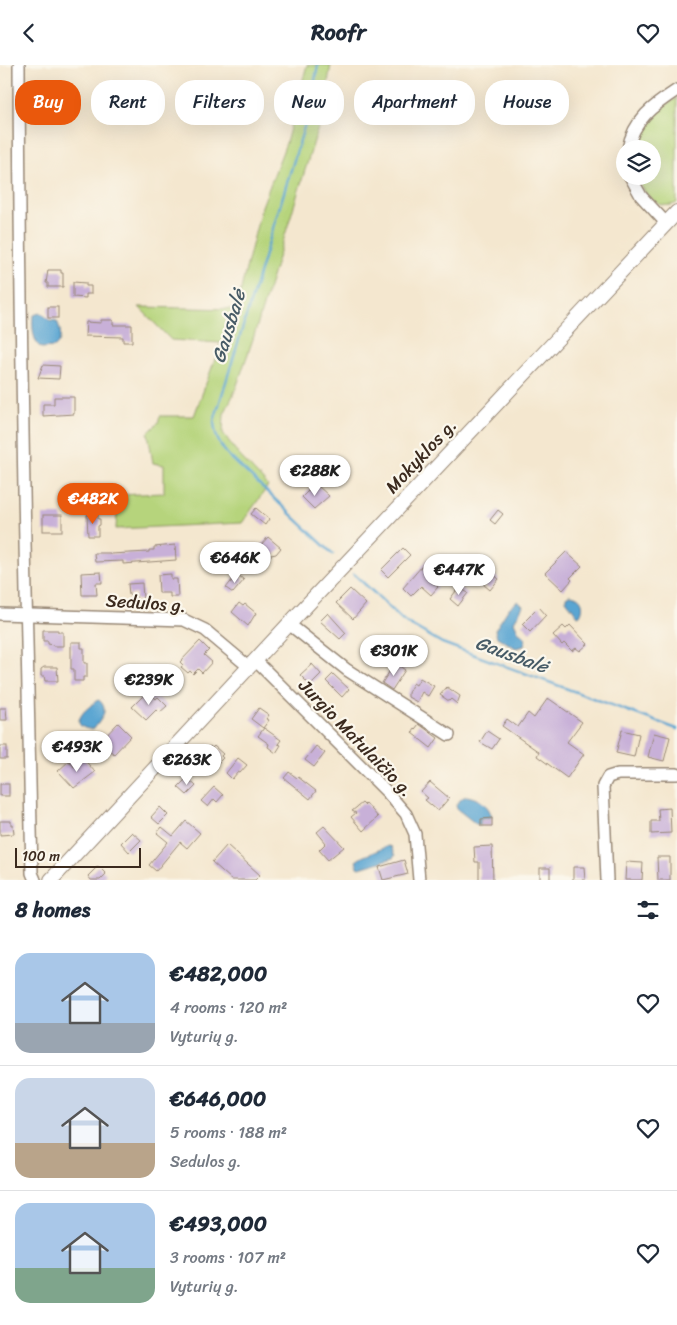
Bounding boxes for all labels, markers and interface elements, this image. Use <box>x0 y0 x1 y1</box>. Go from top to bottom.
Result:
text: Roofr <box>311 13 366 52</box>
icon: back <box>15 19 43 47</box>
icon: heart <box>634 19 662 47</box>
chip: Buy <box>15 80 81 125</box>
chip: Rent <box>91 80 165 125</box>
chip: Filters <box>175 80 264 125</box>
chip: New <box>274 80 344 125</box>
chip: Apartment <box>354 80 475 125</box>
chip: House <box>485 80 569 125</box>
map controls <box>616 140 661 185</box>
button: layers <box>616 140 661 185</box>
water label: Gausbalė <box>202 283 256 367</box>
street label: Mokyklos g. <box>377 411 465 501</box>
pin: €288K <box>280 455 350 497</box>
text: €288K <box>291 456 339 485</box>
pin: €482K <box>58 483 128 525</box>
text: €482K <box>68 484 118 513</box>
pin: €646K <box>200 541 270 584</box>
text: €646K <box>211 543 259 572</box>
pin: €447K <box>424 553 494 596</box>
text: €447K <box>434 555 484 584</box>
street label: Sedulos g. <box>105 584 187 622</box>
water label: Gausbalė <box>471 626 555 684</box>
pin: €301K <box>359 635 429 677</box>
text: €301K <box>371 636 417 665</box>
pin: €239K <box>114 663 184 706</box>
text: €239K <box>125 665 173 694</box>
street label: Jurgio Matulaičio g. <box>290 670 421 805</box>
pin: €493K <box>42 731 112 773</box>
text: €493K <box>53 732 101 761</box>
pin: €263K <box>152 743 222 786</box>
text: €263K <box>163 745 211 774</box>
text: 100 m <box>22 844 60 869</box>
scale bar <box>15 845 141 868</box>
text: 8 homes <box>15 891 90 929</box>
icon: filters <box>634 896 662 924</box>
text: €482,000 <box>170 955 267 993</box>
icon: home <box>55 973 115 1033</box>
icon: heart <box>634 989 662 1017</box>
text: 4 rooms · 120 m² <box>170 993 287 1022</box>
text: Vyturių g. <box>170 1022 239 1051</box>
text: €646,000 <box>170 1080 266 1118</box>
icon: home <box>55 1098 115 1158</box>
icon: heart <box>634 1114 662 1142</box>
text: 5 rooms · 188 m² <box>170 1118 287 1147</box>
text: Sedulos g. <box>170 1147 241 1176</box>
text: €493,000 <box>170 1205 267 1243</box>
icon: home <box>55 1223 115 1283</box>
icon: heart <box>634 1239 662 1267</box>
text: 3 rooms · 107 m² <box>170 1243 286 1272</box>
text: Vyturių g. <box>170 1272 239 1301</box>

